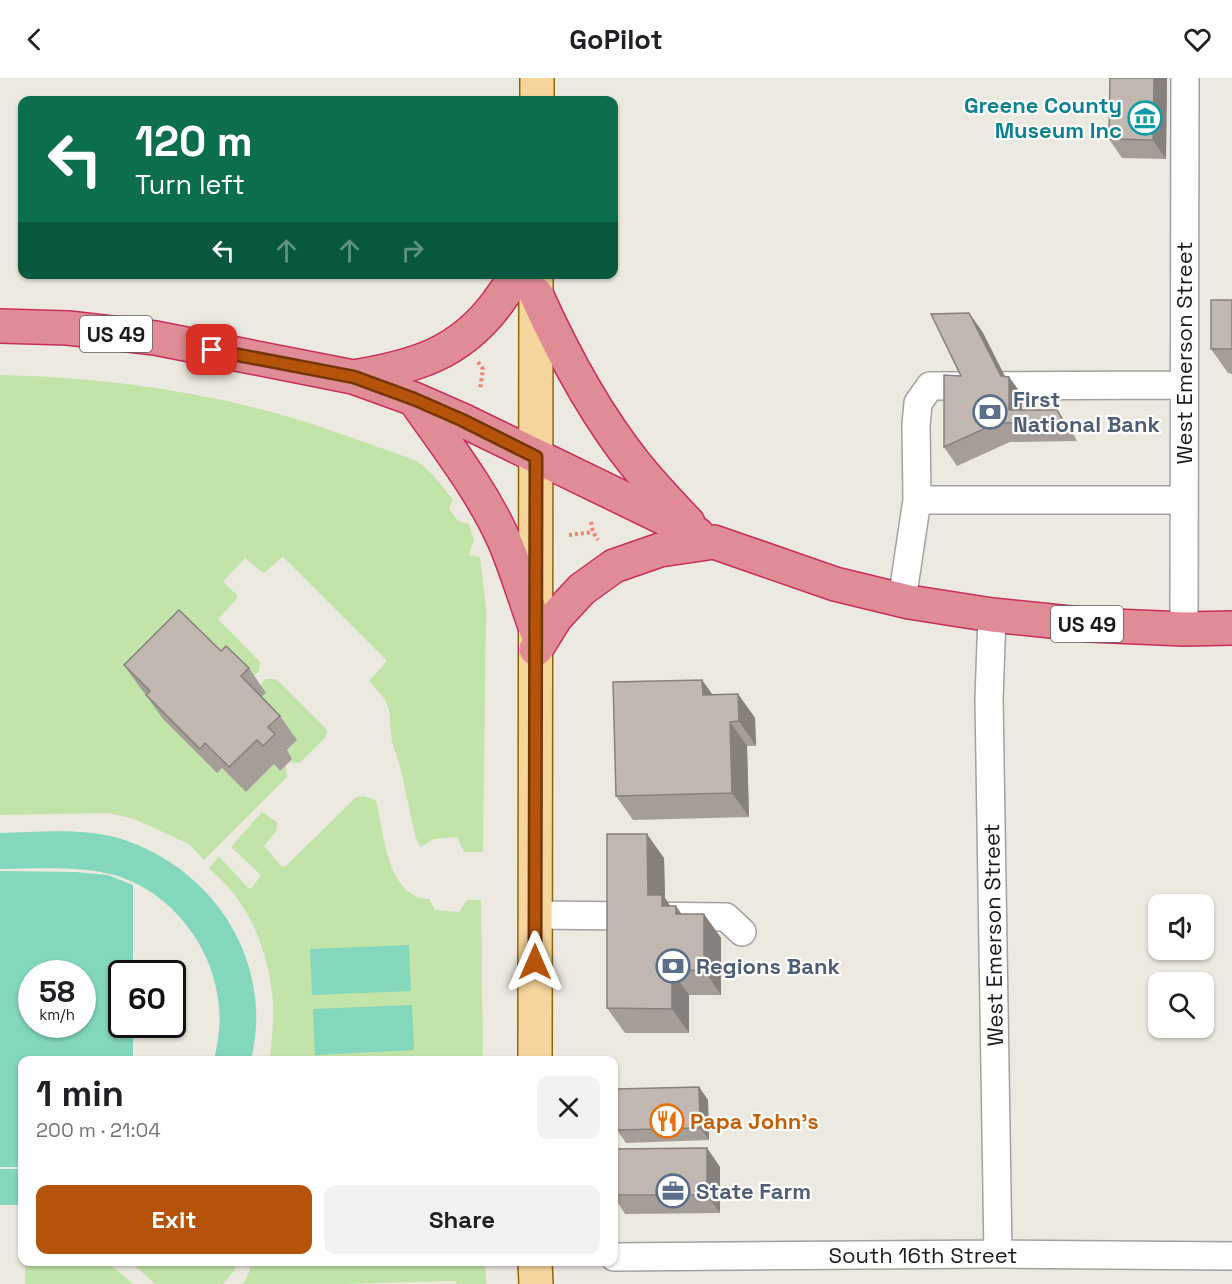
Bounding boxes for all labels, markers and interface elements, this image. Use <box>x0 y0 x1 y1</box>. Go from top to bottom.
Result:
text: GoPilot <box>569 22 663 57</box>
icon: back <box>18 23 51 56</box>
icon: heart <box>1181 23 1214 56</box>
place label: Greene County Museum Inc <box>964 91 1122 144</box>
museum icon: Greene County Museum Inc <box>1127 100 1163 136</box>
text: 120 m <box>135 115 253 168</box>
icon: left <box>36 120 114 198</box>
text: Turn left <box>135 167 245 202</box>
icon: left <box>207 234 240 267</box>
icon: ahead <box>270 234 303 267</box>
icon: ahead <box>333 234 366 267</box>
icon: right <box>396 234 429 267</box>
street label: West Emerson Street <box>1170 241 1198 465</box>
road number: US 49 <box>80 316 152 352</box>
pin <box>186 324 237 375</box>
icon: arrive <box>195 333 228 366</box>
place label: First National Bank <box>1013 385 1161 438</box>
bank icon: First National Bank <box>972 394 1008 430</box>
road number: US 49 <box>1051 606 1123 642</box>
street label: West Emerson Street <box>977 823 1009 1047</box>
map controls <box>1148 894 1214 1038</box>
button: sound <box>1148 894 1214 960</box>
position arrow <box>503 930 567 994</box>
bank icon: Regions Bank <box>655 948 691 984</box>
place label: Regions Bank <box>696 952 840 980</box>
speed limit sign: 60 <box>108 960 186 1038</box>
text: 58 <box>39 972 75 1011</box>
button: search <box>1148 972 1214 1038</box>
text: km/h <box>39 1005 75 1024</box>
text: 1 min <box>36 1071 124 1117</box>
button: close <box>537 1076 600 1139</box>
restaurant icon: Papa John's <box>649 1103 685 1139</box>
place label: Papa John's <box>690 1107 819 1135</box>
text: 200 m · 21:04 <box>36 1117 161 1143</box>
office icon: State Farm <box>655 1173 691 1209</box>
place label: State Farm <box>696 1177 811 1205</box>
button: Exit <box>36 1185 312 1254</box>
button: Share <box>324 1185 600 1254</box>
street label: South 16th Street <box>829 1241 1017 1269</box>

